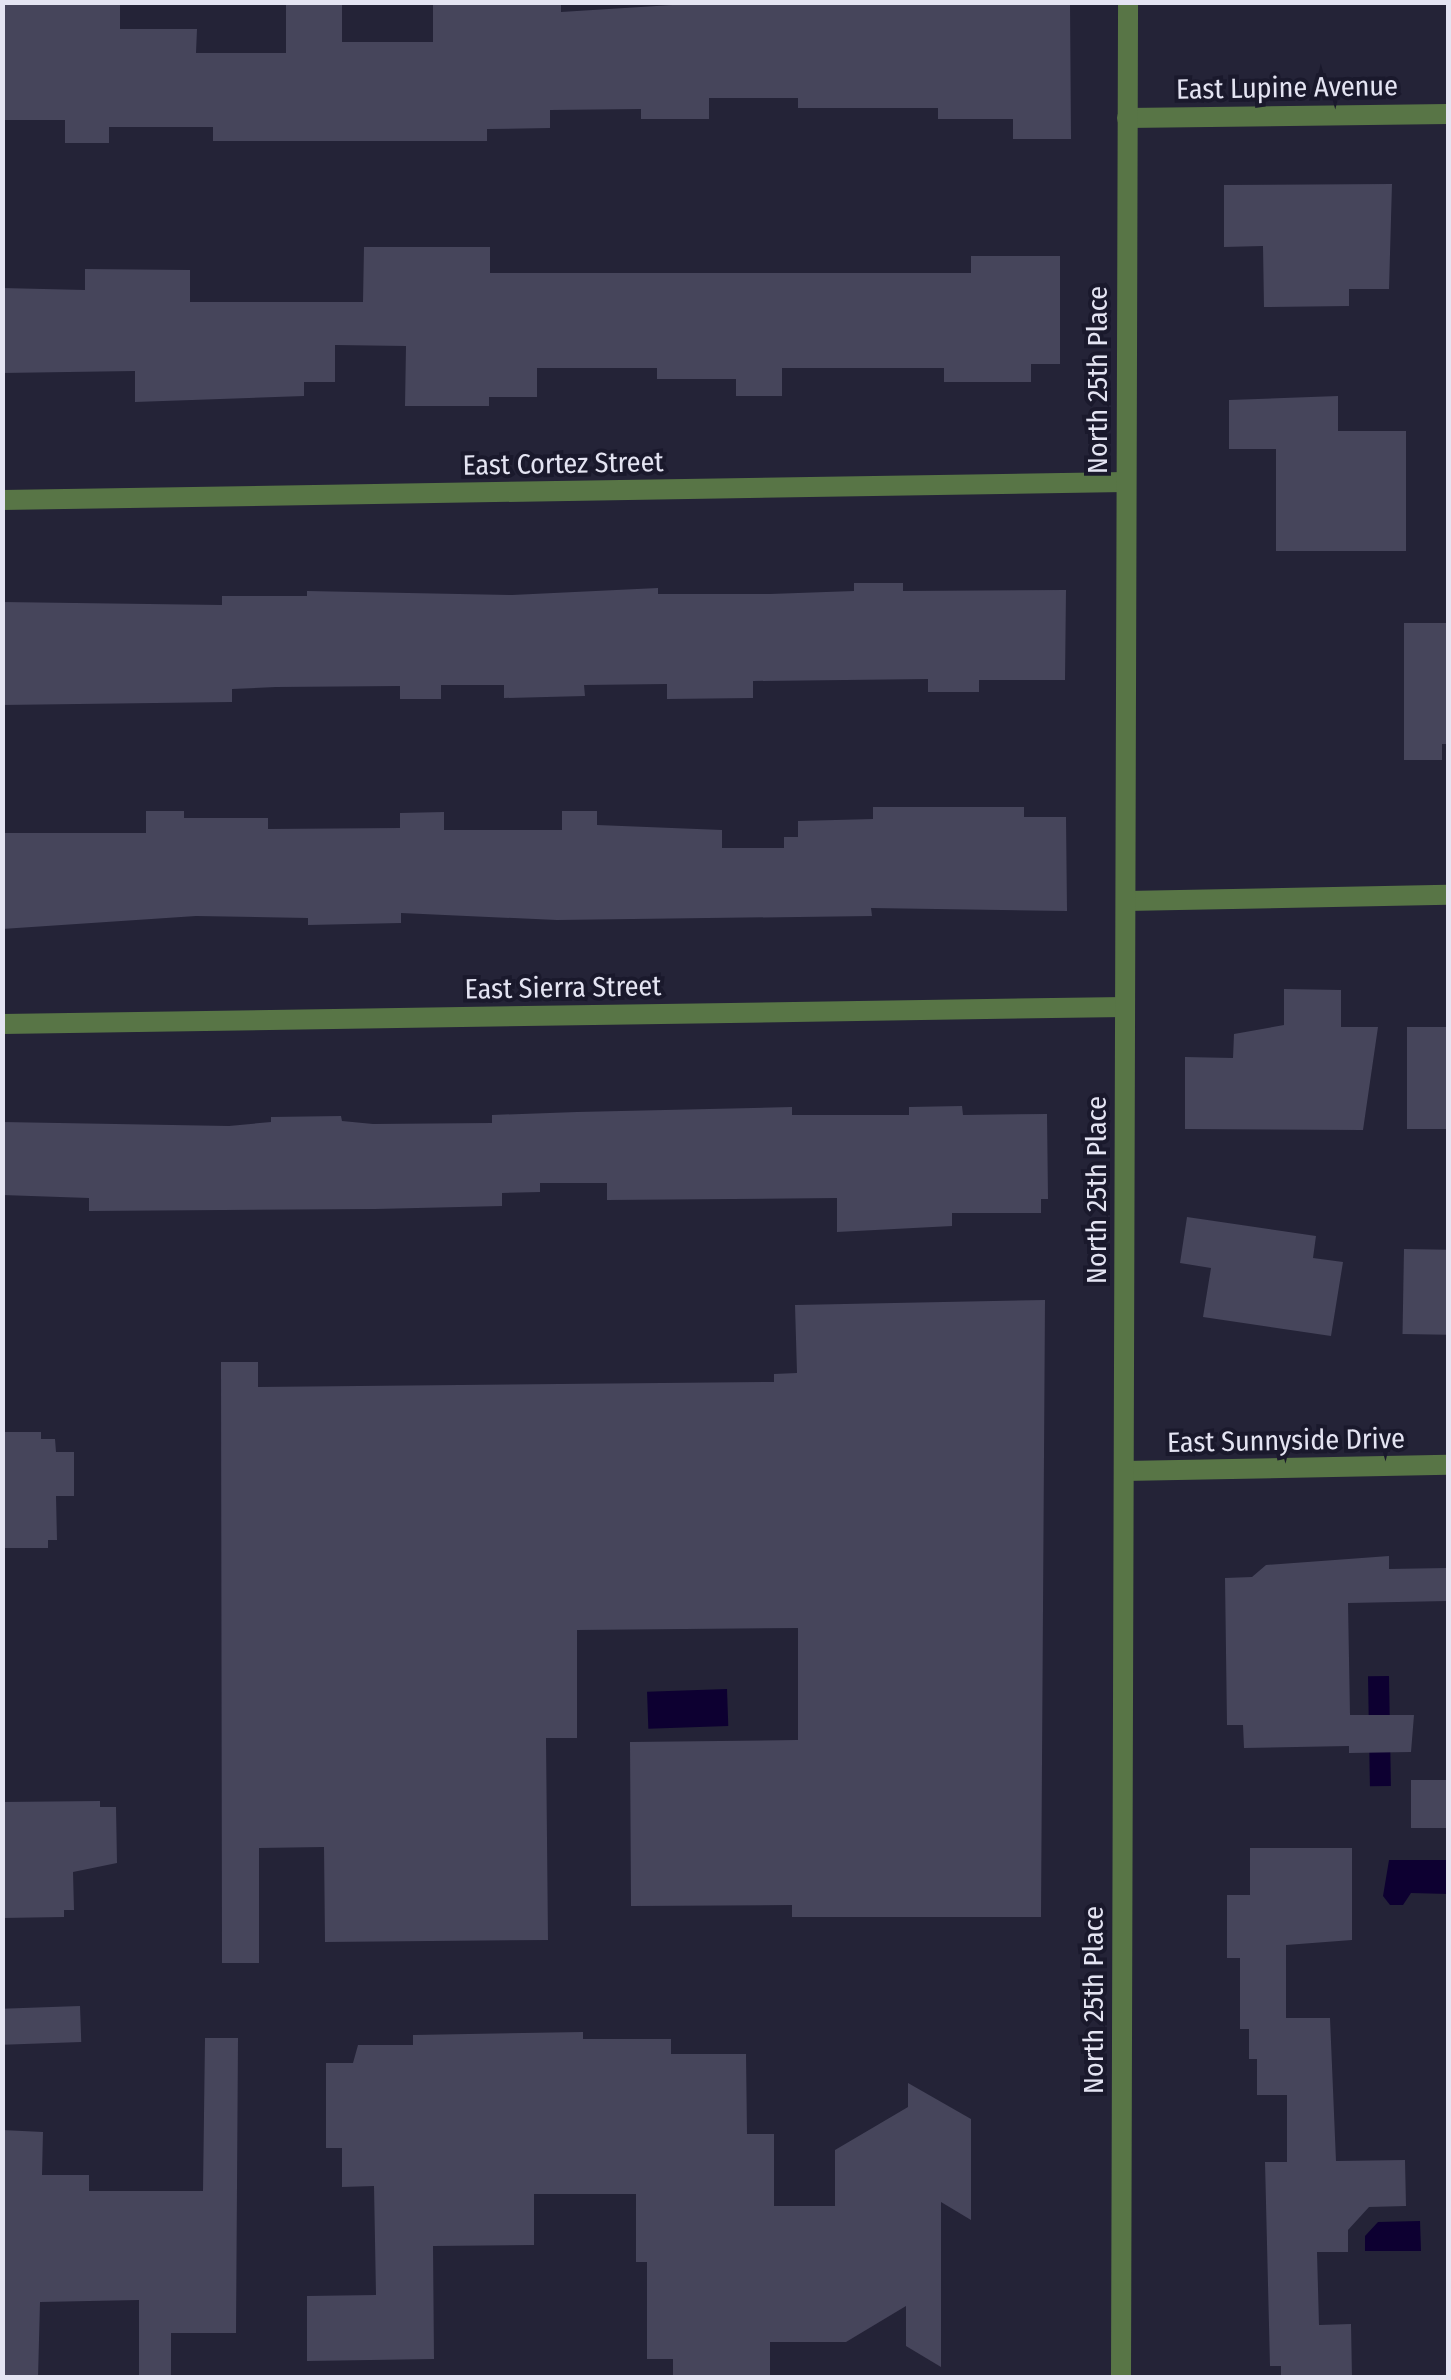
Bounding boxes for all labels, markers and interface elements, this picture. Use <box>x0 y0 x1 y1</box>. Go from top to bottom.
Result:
street label: East Lupine Avenue <box>1176 69 1398 107</box>
street label: North 25th Place <box>1081 286 1115 474</box>
street label: East Cortez Street <box>462 445 664 483</box>
street label: East Sierra Street <box>464 969 662 1007</box>
street label: North 25th Place <box>1080 1096 1114 1284</box>
street label: East Sunnyside Drive <box>1167 1422 1405 1460</box>
street label: North 25th Place <box>1077 1906 1111 2094</box>

